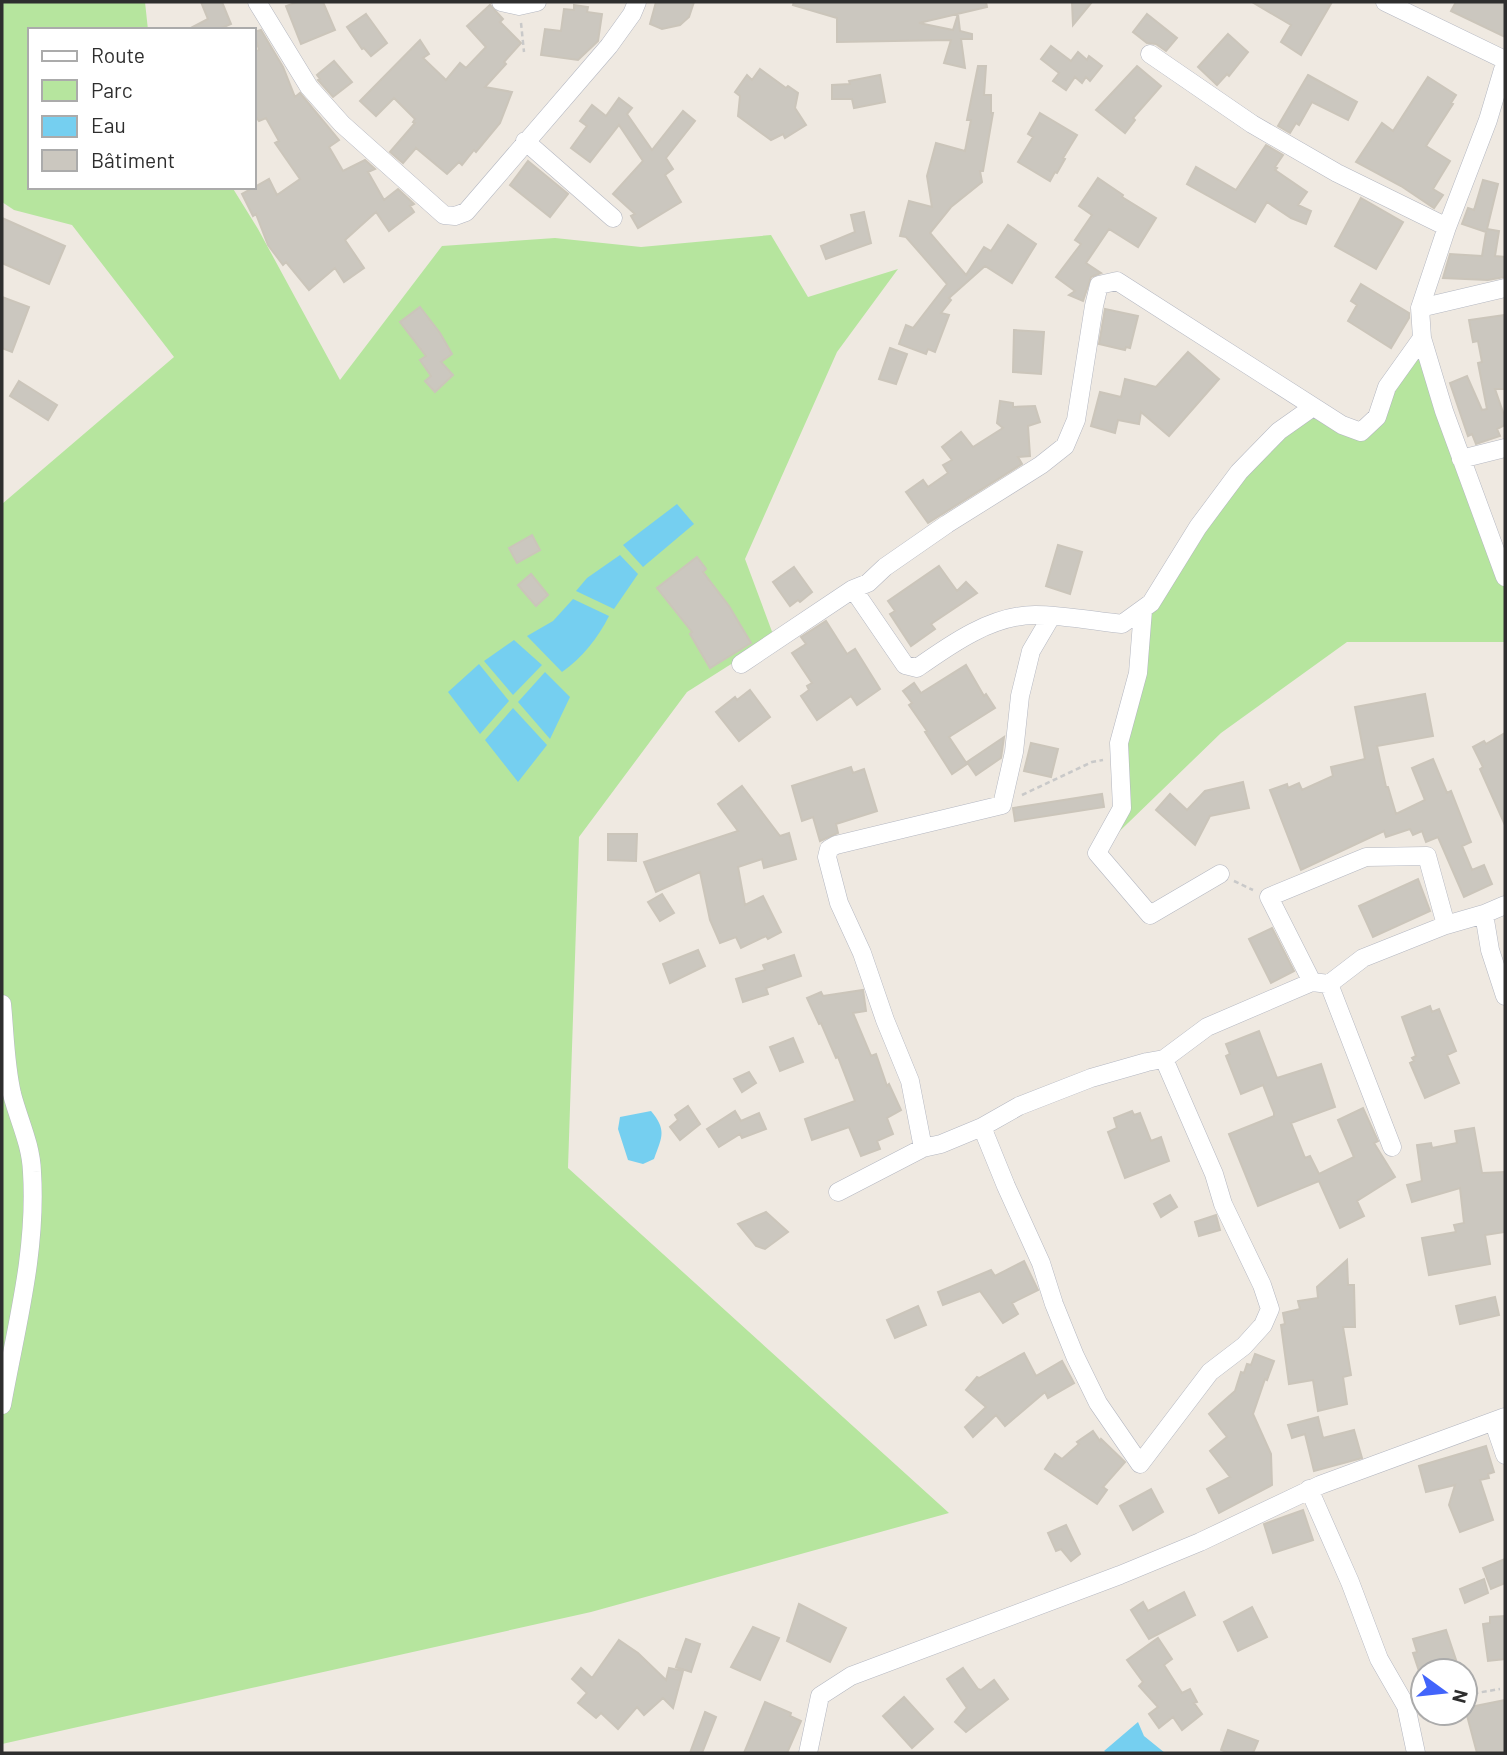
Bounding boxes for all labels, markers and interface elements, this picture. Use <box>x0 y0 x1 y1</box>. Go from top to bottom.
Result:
legend <box>28 28 256 189</box>
text: Route <box>91 42 145 67</box>
text: Parc <box>91 77 133 102</box>
text: Eau <box>91 112 126 137</box>
text: Bâtiment <box>91 147 175 172</box>
north arrow <box>1409 1657 1479 1727</box>
text: N <box>1448 1687 1474 1706</box>

